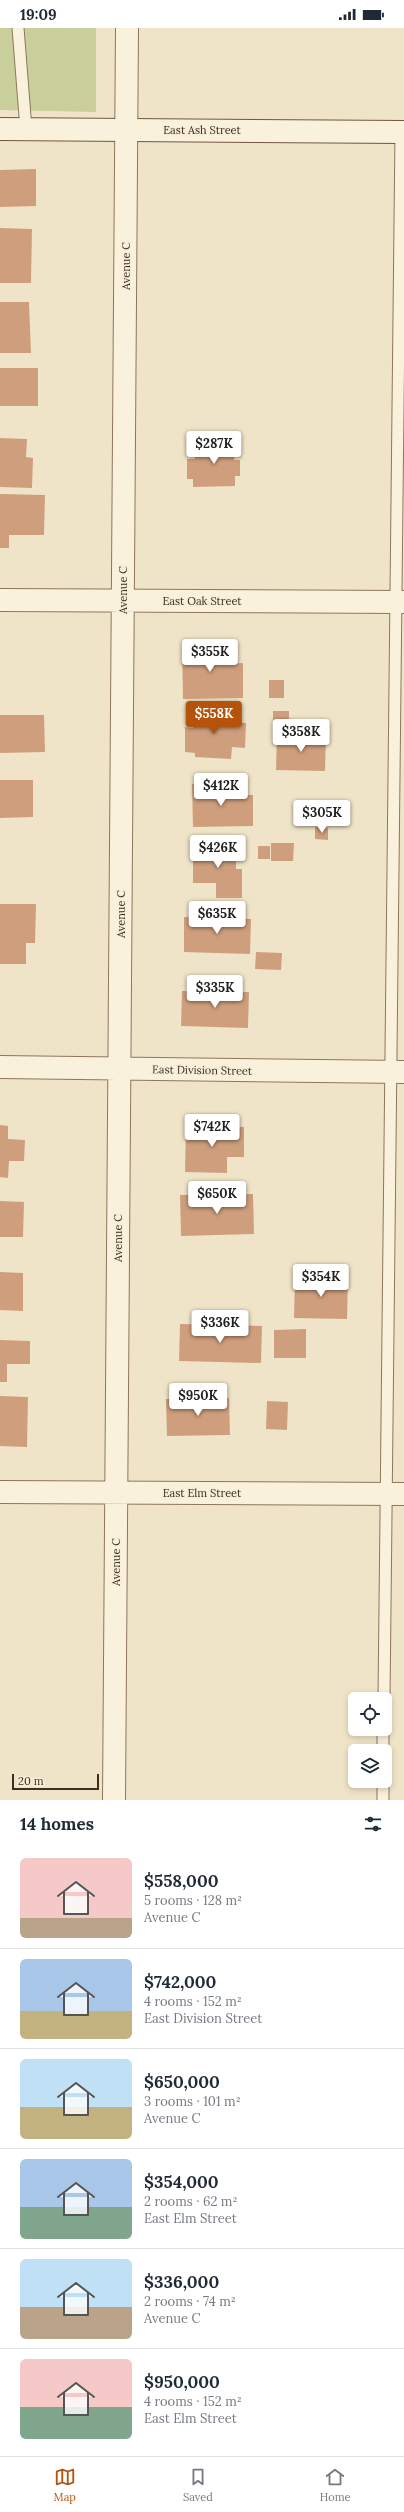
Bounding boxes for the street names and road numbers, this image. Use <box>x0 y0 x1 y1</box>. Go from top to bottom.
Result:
street label: East Ash Street <box>163 123 241 137</box>
street label: Avenue C <box>119 242 133 291</box>
street label: Avenue C <box>116 566 130 615</box>
street label: East Oak Street <box>162 594 242 608</box>
street label: Avenue C <box>114 890 128 939</box>
street label: East Division Street <box>152 1062 253 1078</box>
street label: Avenue C <box>111 1214 125 1263</box>
street label: East Elm Street <box>163 1486 242 1500</box>
street label: Avenue C <box>109 1538 123 1587</box>

